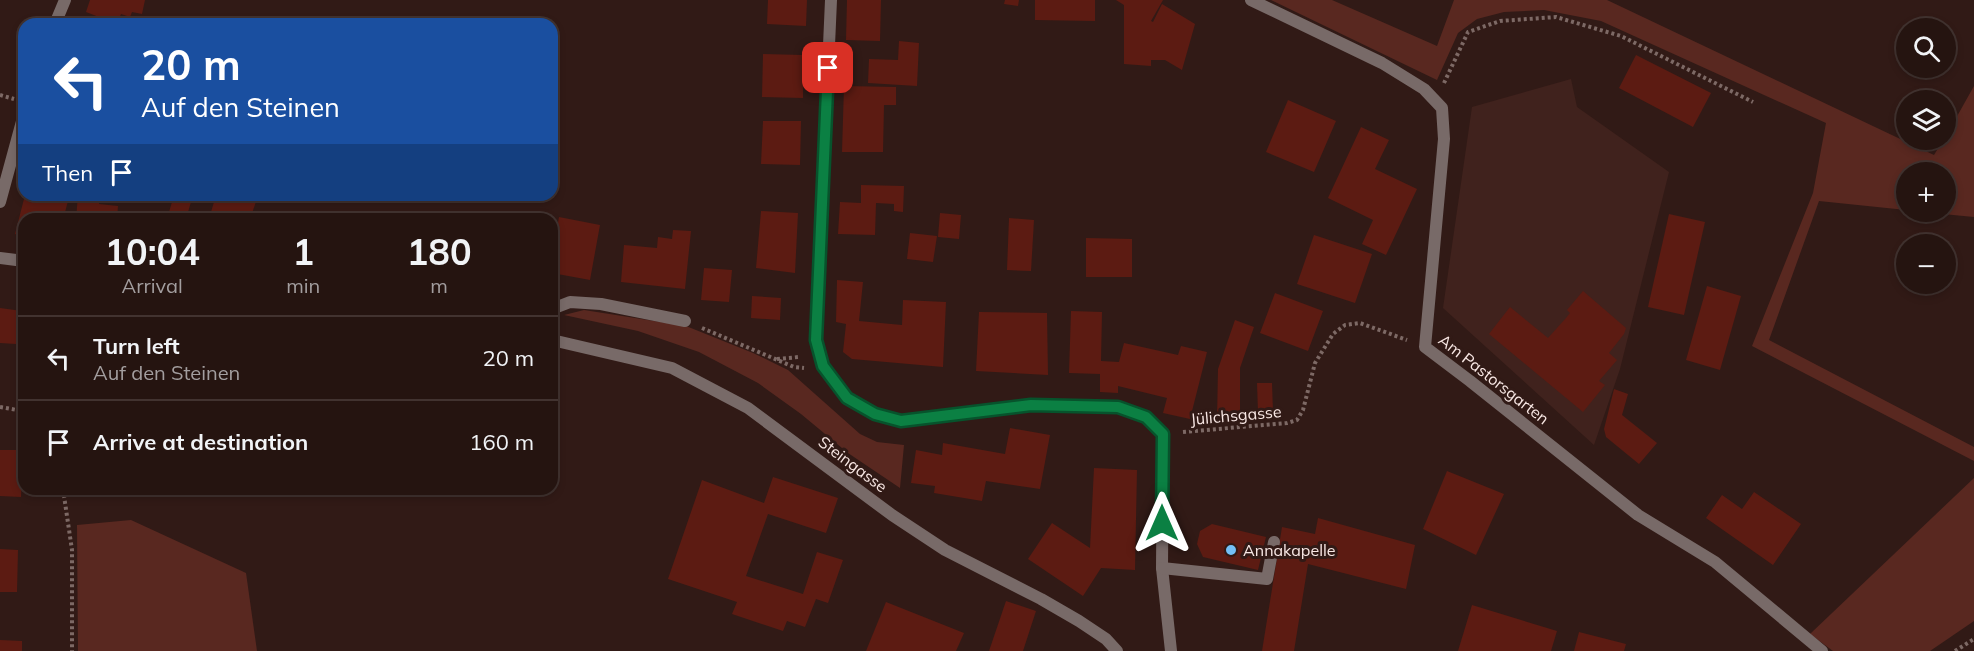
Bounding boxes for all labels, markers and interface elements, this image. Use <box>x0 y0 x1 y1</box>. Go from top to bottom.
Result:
map controls <box>1896 18 1956 294</box>
button: search <box>1896 18 1956 78</box>
text: 20 m <box>141 38 241 91</box>
icon: left <box>42 42 120 120</box>
pin <box>802 42 853 93</box>
icon: arrive <box>811 51 844 84</box>
text: Auf den Steinen <box>141 90 340 124</box>
button: layers <box>1896 90 1956 150</box>
icon: arrive <box>105 156 138 189</box>
text: Then <box>42 159 93 187</box>
button: + <box>1896 162 1956 222</box>
text: 10:04 <box>104 229 200 274</box>
text: 1 <box>292 229 314 274</box>
text: 180 <box>407 229 472 274</box>
button: − <box>1896 234 1956 294</box>
text: Arrival <box>122 273 183 298</box>
text: min <box>286 273 320 298</box>
text: m <box>430 273 448 298</box>
street label: Am Pastorsgarten <box>1435 330 1553 428</box>
text: Turn left <box>93 332 180 360</box>
icon: left <box>42 342 75 375</box>
text: 20 m <box>483 344 534 372</box>
text: Auf den Steinen <box>93 360 240 385</box>
street label: Jülichsgasse <box>1190 401 1282 429</box>
icon: arrive <box>42 426 75 459</box>
text: Arrive at destination <box>93 428 308 456</box>
text: 160 m <box>469 428 534 456</box>
street label: Steingasse <box>815 432 891 496</box>
position arrow <box>1130 491 1194 555</box>
place label: Annakapelle <box>1243 540 1336 560</box>
marker: Annakapelle <box>1224 543 1238 557</box>

